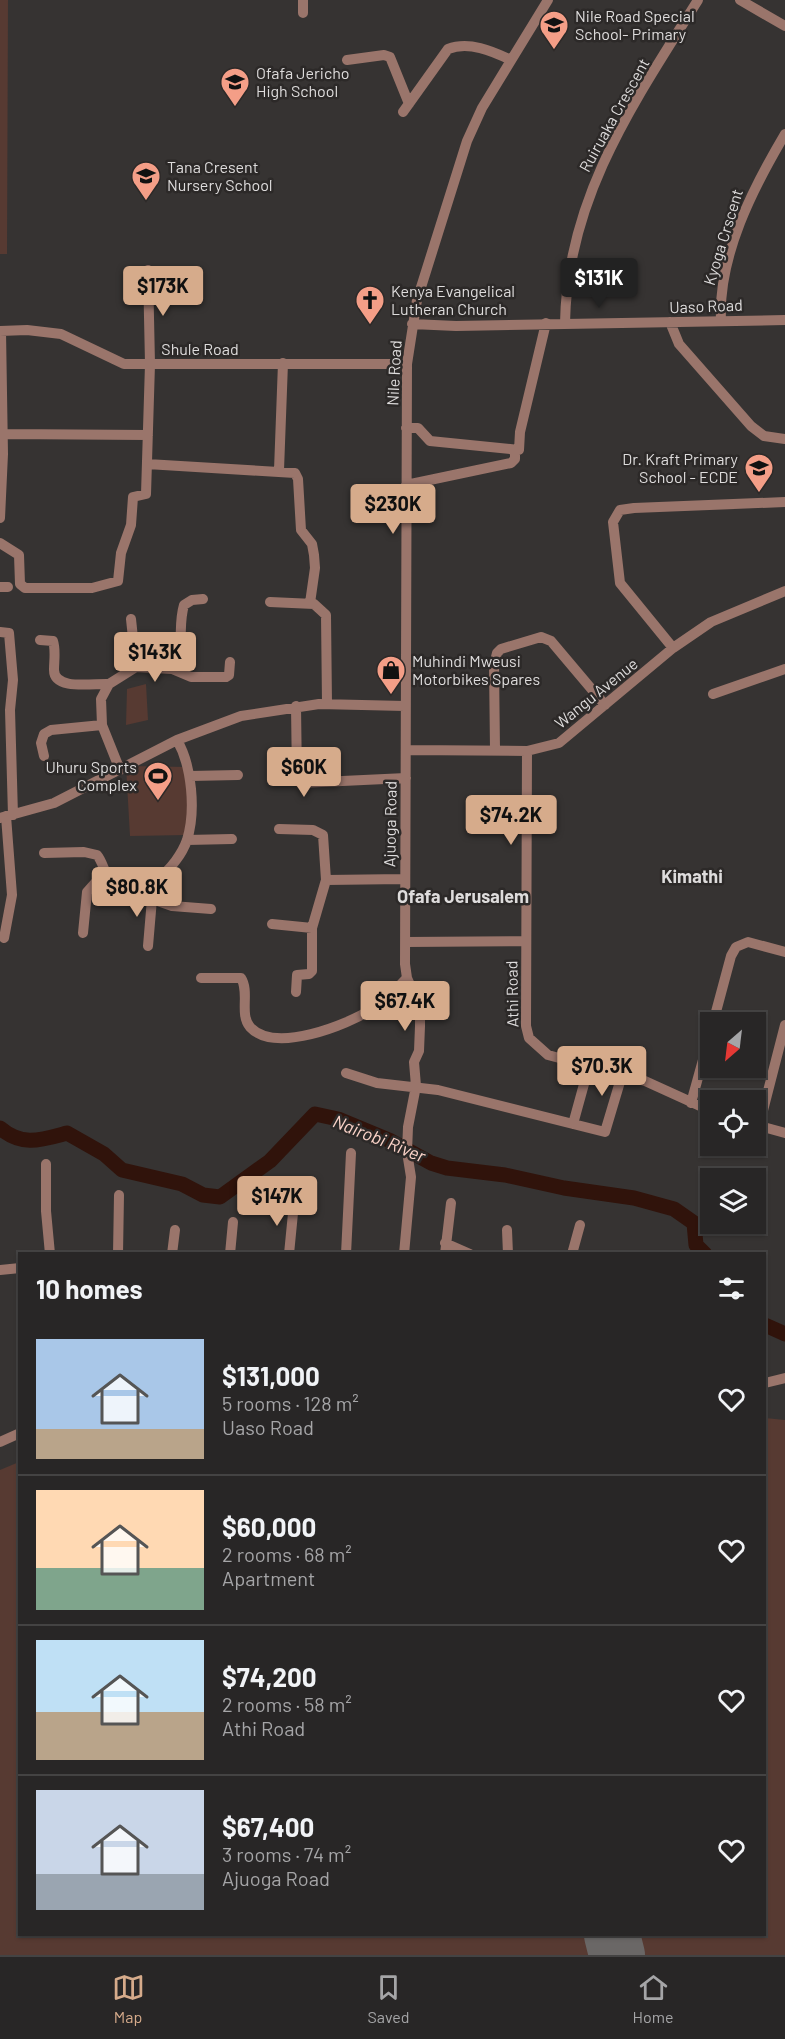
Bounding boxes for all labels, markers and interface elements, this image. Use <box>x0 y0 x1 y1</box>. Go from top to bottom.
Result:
place label: Nile Road Special School- Primary <box>575 6 695 43</box>
school or university icon: Nile Road Special School- Primary <box>538 9 570 51</box>
street label: Ruiruaka Crescent <box>574 55 653 175</box>
place label: Ofafa Jericho High School <box>256 63 349 100</box>
school or university icon: Ofafa Jericho High School <box>219 66 251 108</box>
place label: Tana Cresent Nursery School <box>167 157 273 194</box>
school or university icon: Tana Cresent Nursery School <box>130 160 162 202</box>
street label: Kyoga Crscent <box>699 186 746 287</box>
pin: $131K <box>557 258 641 309</box>
text: $131K <box>575 265 623 289</box>
pin: $173K <box>121 266 205 317</box>
text: $173K <box>137 273 189 297</box>
place label: Kenya Evangelical Lutheran Church <box>391 281 515 318</box>
church icon: Kenya Evangelical Lutheran Church <box>354 284 386 326</box>
street label: Uaso Road <box>669 295 743 316</box>
street label: Shule Road <box>161 339 239 358</box>
street label: Nile Road <box>382 340 405 406</box>
place label: Dr. Kraft Primary School - ECDE <box>622 449 739 486</box>
school or university icon: Dr. Kraft Primary School - ECDE <box>743 452 775 494</box>
pin: $230K <box>351 484 435 535</box>
text: $230K <box>364 491 422 515</box>
pin: $143K <box>113 632 197 683</box>
text: $143K <box>128 639 182 663</box>
place label: Muhindi Mweusi Motorbikes Spares <box>412 651 540 688</box>
street label: Wangu Avenue <box>550 653 641 732</box>
shop icon: Muhindi Mweusi Motorbikes Spares <box>375 654 407 696</box>
pin: $60K <box>268 747 340 798</box>
text: $60K <box>281 754 327 778</box>
place label: Uhuru Sports Complex <box>45 757 137 794</box>
sports icon: Uhuru Sports Complex <box>142 760 174 802</box>
street label: Ajuoga Road <box>379 781 400 867</box>
pin: $74.2K <box>462 795 560 846</box>
text: $74.2K <box>480 802 542 826</box>
district label: Kimathi <box>661 865 723 887</box>
pin: $80.8K <box>88 867 186 918</box>
text: $80.8K <box>106 874 168 898</box>
district label: Ofafa Jerusalem <box>397 885 529 907</box>
street label: Athi Road <box>501 961 522 1027</box>
pin: $67.4K <box>356 981 454 1032</box>
text: $67.4K <box>375 988 435 1012</box>
north arrow <box>700 1012 766 1078</box>
map controls <box>700 1012 766 1234</box>
pin: $70.3K <box>553 1046 651 1097</box>
text: $70.3K <box>571 1053 633 1077</box>
button: locate <box>700 1090 766 1156</box>
water label: Nairobi River <box>330 1110 429 1167</box>
button: layers <box>700 1168 766 1234</box>
pin: $147K <box>235 1176 319 1227</box>
text: $147K <box>251 1183 303 1207</box>
icon: filters <box>715 1272 748 1305</box>
text: 10 homes <box>36 1273 143 1304</box>
text: $131,000 <box>222 1360 320 1391</box>
icon: home <box>84 1363 156 1435</box>
icon: heart <box>715 1383 748 1416</box>
text: 5 rooms · 128 m² <box>222 1391 359 1415</box>
text: Uaso Road <box>222 1415 314 1439</box>
text: $60,000 <box>222 1511 316 1542</box>
icon: home <box>84 1514 156 1586</box>
icon: heart <box>715 1534 748 1567</box>
text: 2 rooms · 68 m² <box>222 1542 352 1566</box>
text: Apartment <box>222 1566 315 1590</box>
text: $74,200 <box>222 1661 317 1692</box>
icon: home <box>84 1664 156 1736</box>
icon: heart <box>715 1684 748 1717</box>
text: 2 rooms · 58 m² <box>222 1692 352 1716</box>
text: Athi Road <box>222 1716 305 1740</box>
text: $67,400 <box>222 1811 314 1842</box>
icon: home <box>84 1814 156 1886</box>
icon: heart <box>715 1834 748 1867</box>
text: 3 rooms · 74 m² <box>222 1842 351 1866</box>
text: Ajuoga Road <box>222 1866 330 1890</box>
tab: Map <box>112 1971 145 2026</box>
tab: Saved <box>368 1971 410 2026</box>
tab: Home <box>633 1971 673 2026</box>

